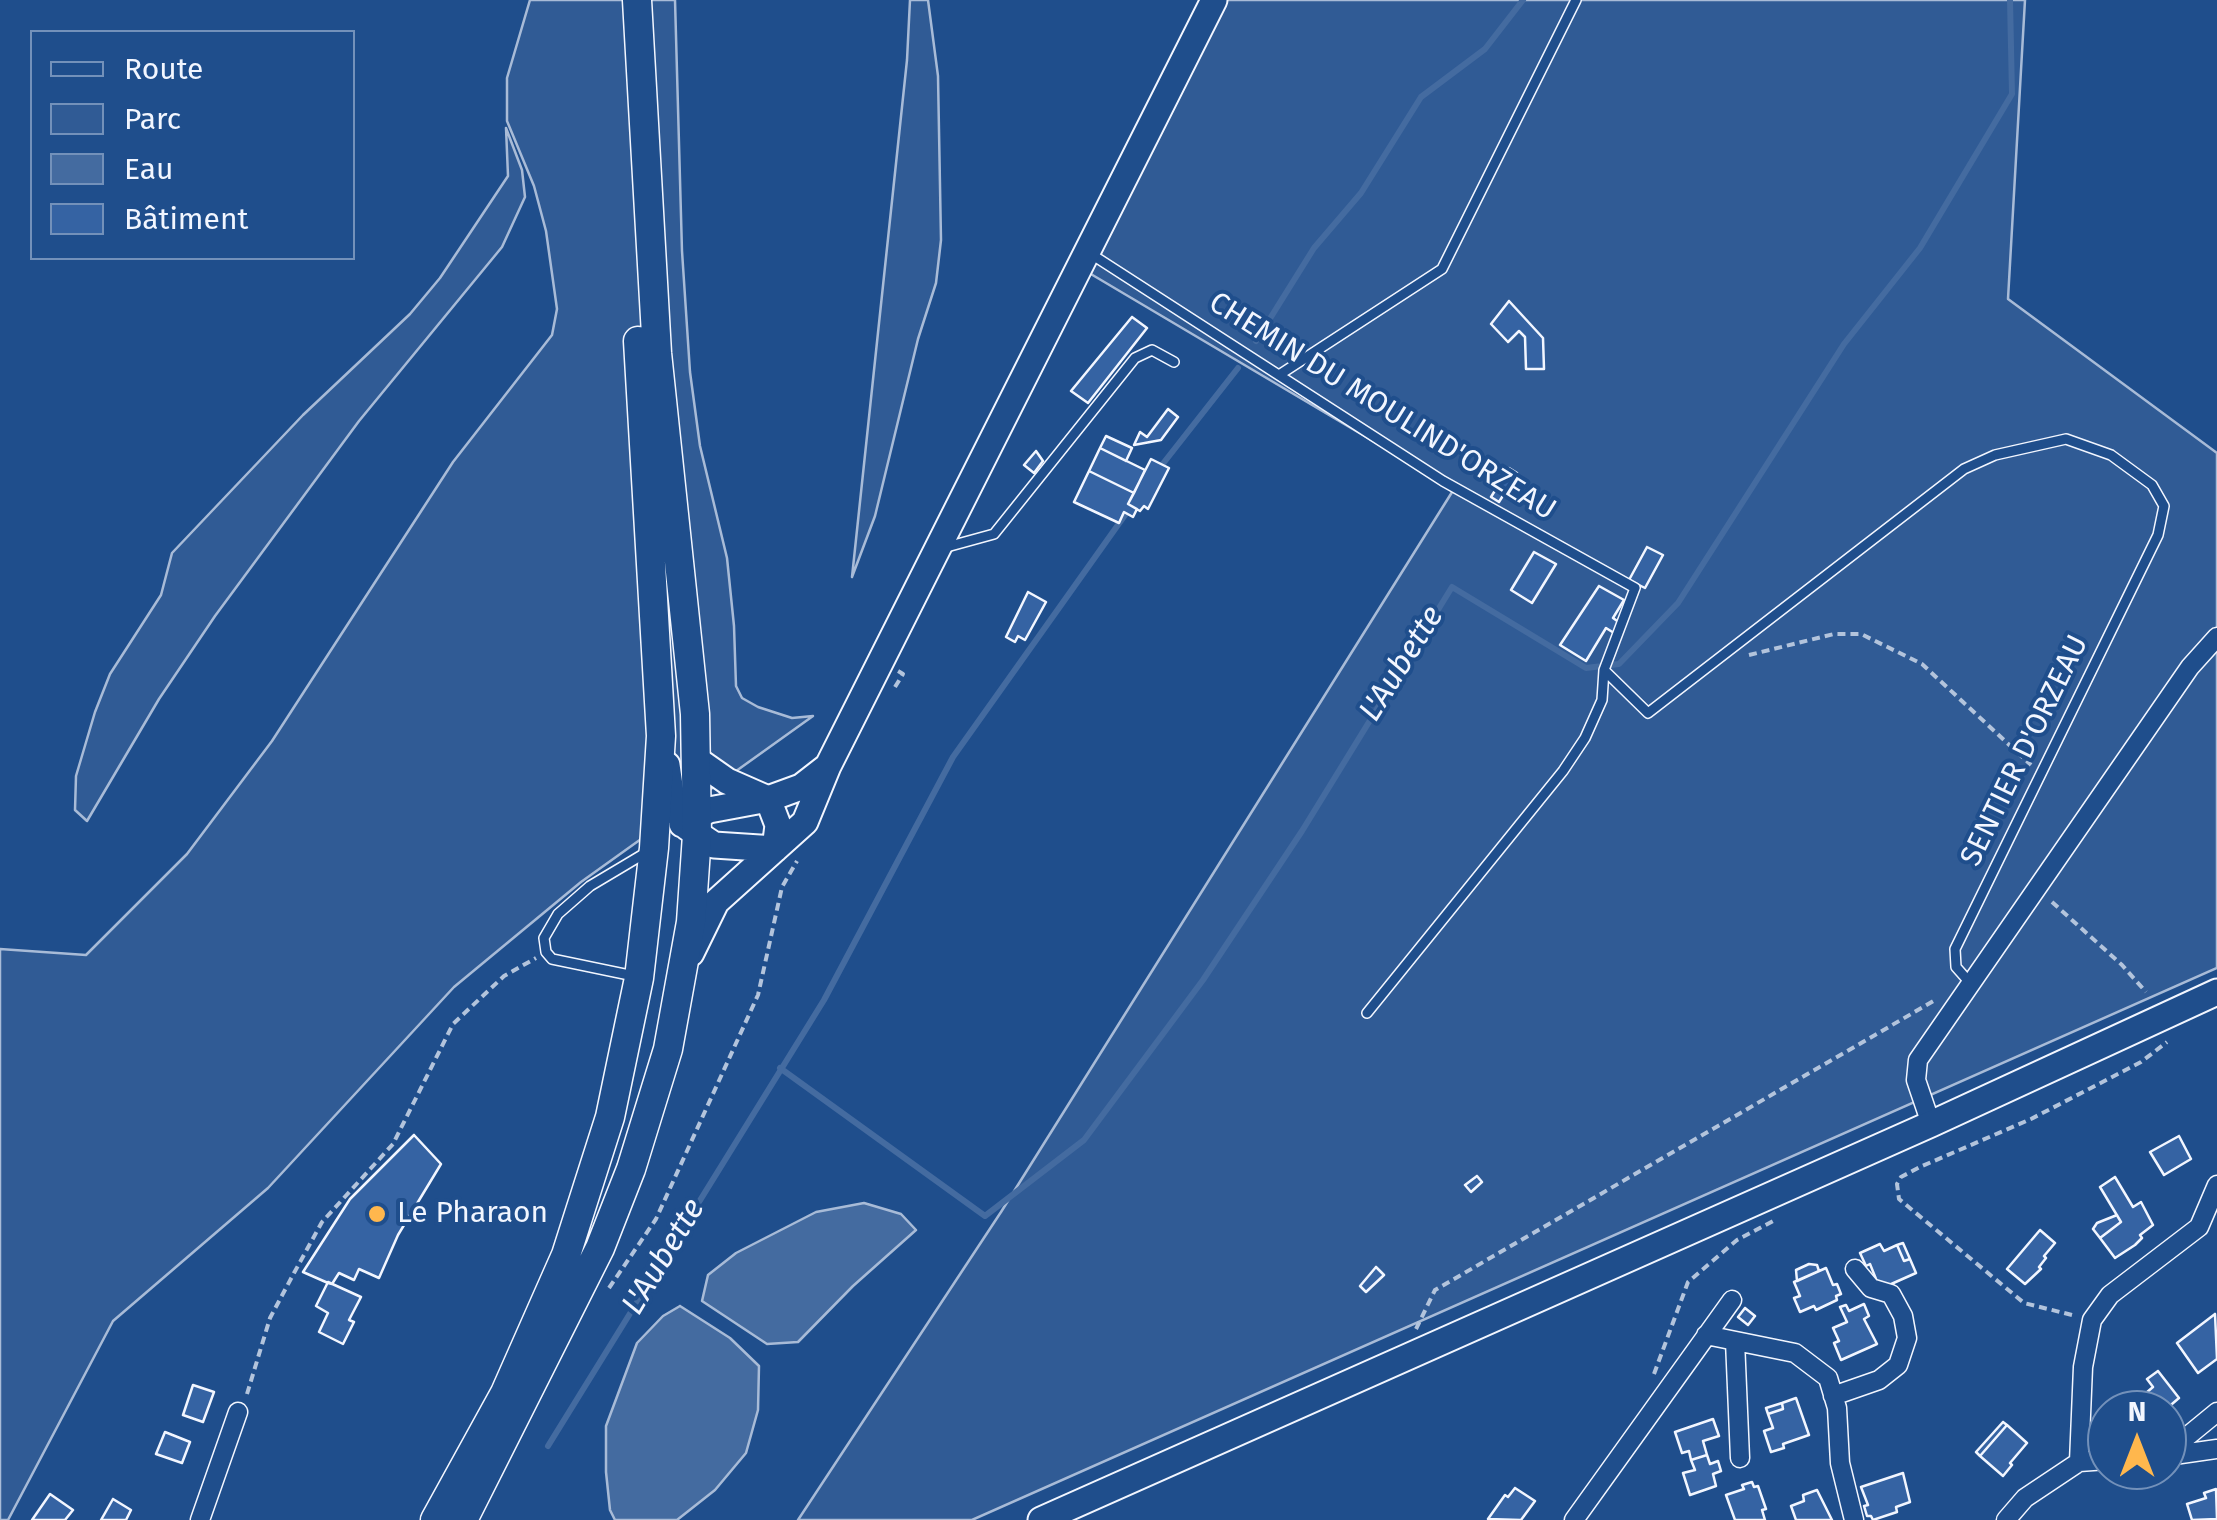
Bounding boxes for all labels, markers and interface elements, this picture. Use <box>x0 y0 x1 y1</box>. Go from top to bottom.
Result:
legend <box>30 30 355 260</box>
text: Route <box>124 51 203 87</box>
text: Parc <box>124 101 181 137</box>
text: Eau <box>124 151 173 187</box>
text: Bâtiment <box>124 201 248 237</box>
street label: CHEMIN DU MOULIND'ORZEAU <box>1202 285 1562 529</box>
water label: L'Aubette <box>1352 599 1452 729</box>
street label: SENTIER D'ORZEAU <box>1953 630 2097 872</box>
water label: L'Aubette <box>614 1192 714 1322</box>
place label: Le Pharaon <box>397 1196 548 1232</box>
marker: Le Pharaon <box>366 1203 388 1225</box>
north arrow <box>2087 1390 2187 1490</box>
text: N <box>2128 1395 2146 1428</box>

